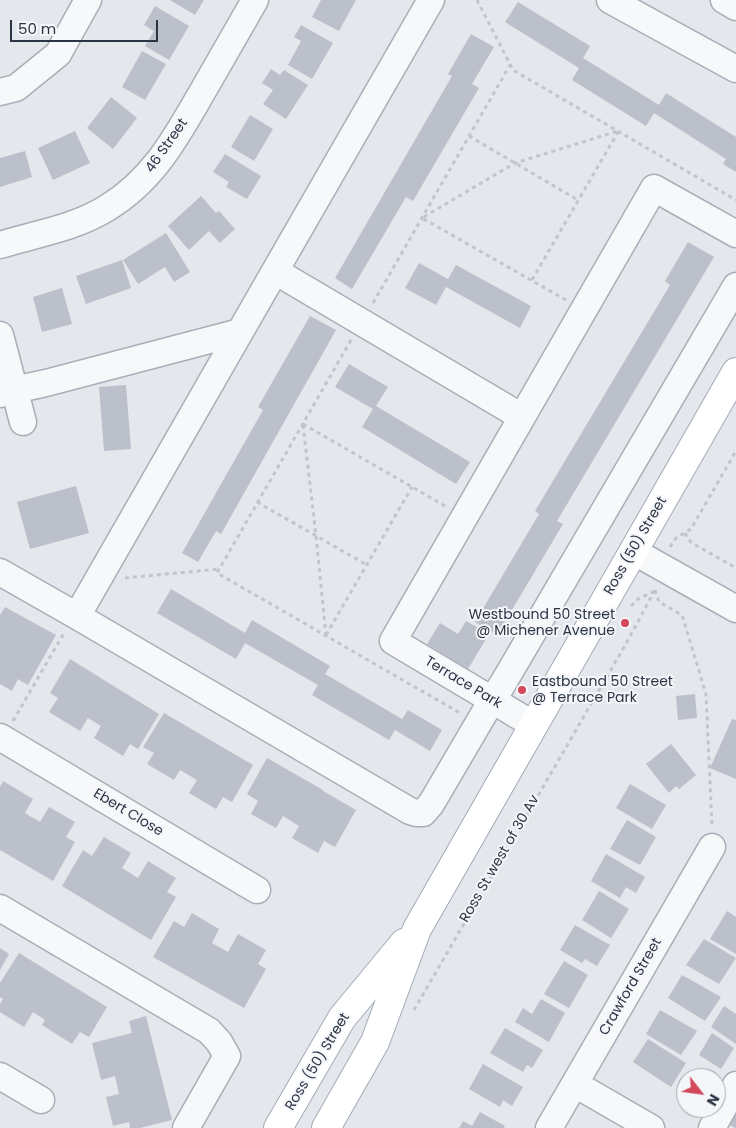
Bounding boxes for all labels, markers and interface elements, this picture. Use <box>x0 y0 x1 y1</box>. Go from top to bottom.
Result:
scale bar <box>12 10 160 42</box>
text: 50 m <box>18 18 56 39</box>
street label: 46 Street <box>142 116 192 176</box>
street label: Ross (50) Street <box>601 494 671 598</box>
place label: Westbound 50 Street @ Michener Avenue <box>468 607 615 640</box>
marker: Westbound 50 Street @ Michener Avenue <box>619 617 631 629</box>
street label: Terrace Park <box>421 653 505 713</box>
place label: Eastbound 50 Street @ Terrace Park <box>532 674 673 706</box>
marker: Eastbound 50 Street @ Terrace Park <box>516 684 528 696</box>
street label: Ebert Close <box>90 786 166 840</box>
street label: Ross St west of 30 Av <box>457 792 543 926</box>
street label: Crawford Street <box>596 935 666 1039</box>
street label: Ross (50) Street <box>282 1010 354 1114</box>
north arrow <box>676 1068 726 1118</box>
text: N <box>702 1090 724 1110</box>

